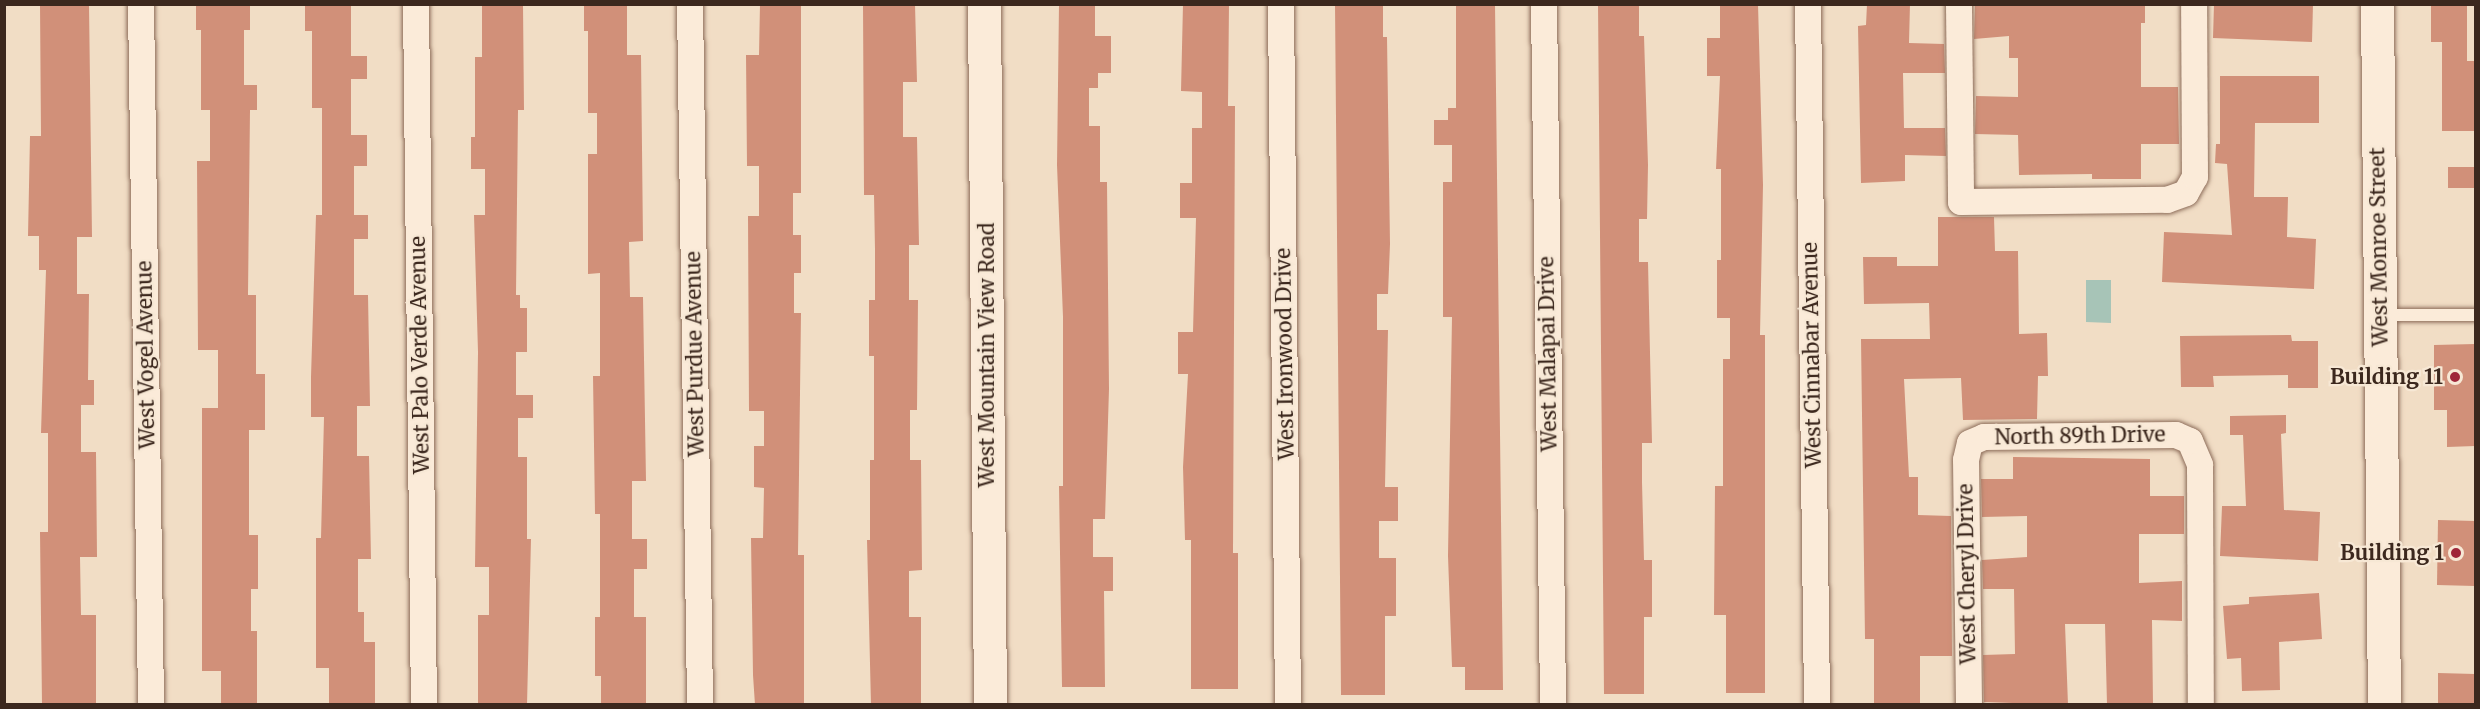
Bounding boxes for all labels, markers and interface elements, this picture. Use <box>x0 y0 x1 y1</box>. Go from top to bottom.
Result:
street label: West Monroe Street <box>2365 147 2393 347</box>
street label: West Mountain View Road <box>974 223 1000 487</box>
street label: West Palo Verde Avenue <box>405 236 435 474</box>
street label: West Cinnabar Avenue <box>1797 242 1827 468</box>
street label: West Ironwood Drive <box>1271 248 1299 460</box>
street label: West Purdue Avenue <box>681 251 709 457</box>
street label: West Malapai Drive <box>1534 256 1562 452</box>
street label: West Vogel Avenue <box>132 261 160 449</box>
place label: Building 11 <box>2330 364 2443 390</box>
marker: Building 11 <box>2448 370 2462 384</box>
street label: North 89th Drive <box>1994 422 2166 450</box>
street label: West Cheryl Drive <box>1953 483 1981 665</box>
place label: Building 1 <box>2340 540 2444 566</box>
marker: Building 1 <box>2449 546 2463 560</box>

